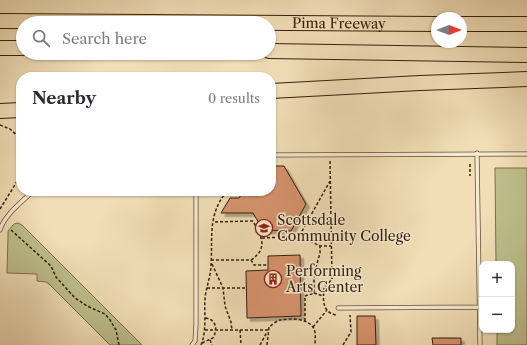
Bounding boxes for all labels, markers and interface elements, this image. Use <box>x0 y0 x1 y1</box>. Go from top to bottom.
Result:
north arrow <box>431 12 467 48</box>
street label: Pima Freeway <box>292 14 386 33</box>
search box <box>16 16 276 60</box>
icon: search <box>30 27 52 49</box>
text: Search here <box>62 29 147 48</box>
text: Nearby <box>32 88 96 108</box>
text: 0 results <box>208 90 260 106</box>
place label: Scottsdale Community College <box>277 211 411 245</box>
school or university icon: Scottsdale Community College <box>254 218 274 238</box>
map controls <box>479 261 515 333</box>
button: + <box>479 261 515 297</box>
place label: Performing Arts Center <box>285 262 363 296</box>
building icon: Performing Arts Center <box>263 269 283 289</box>
button: − <box>479 297 515 333</box>

